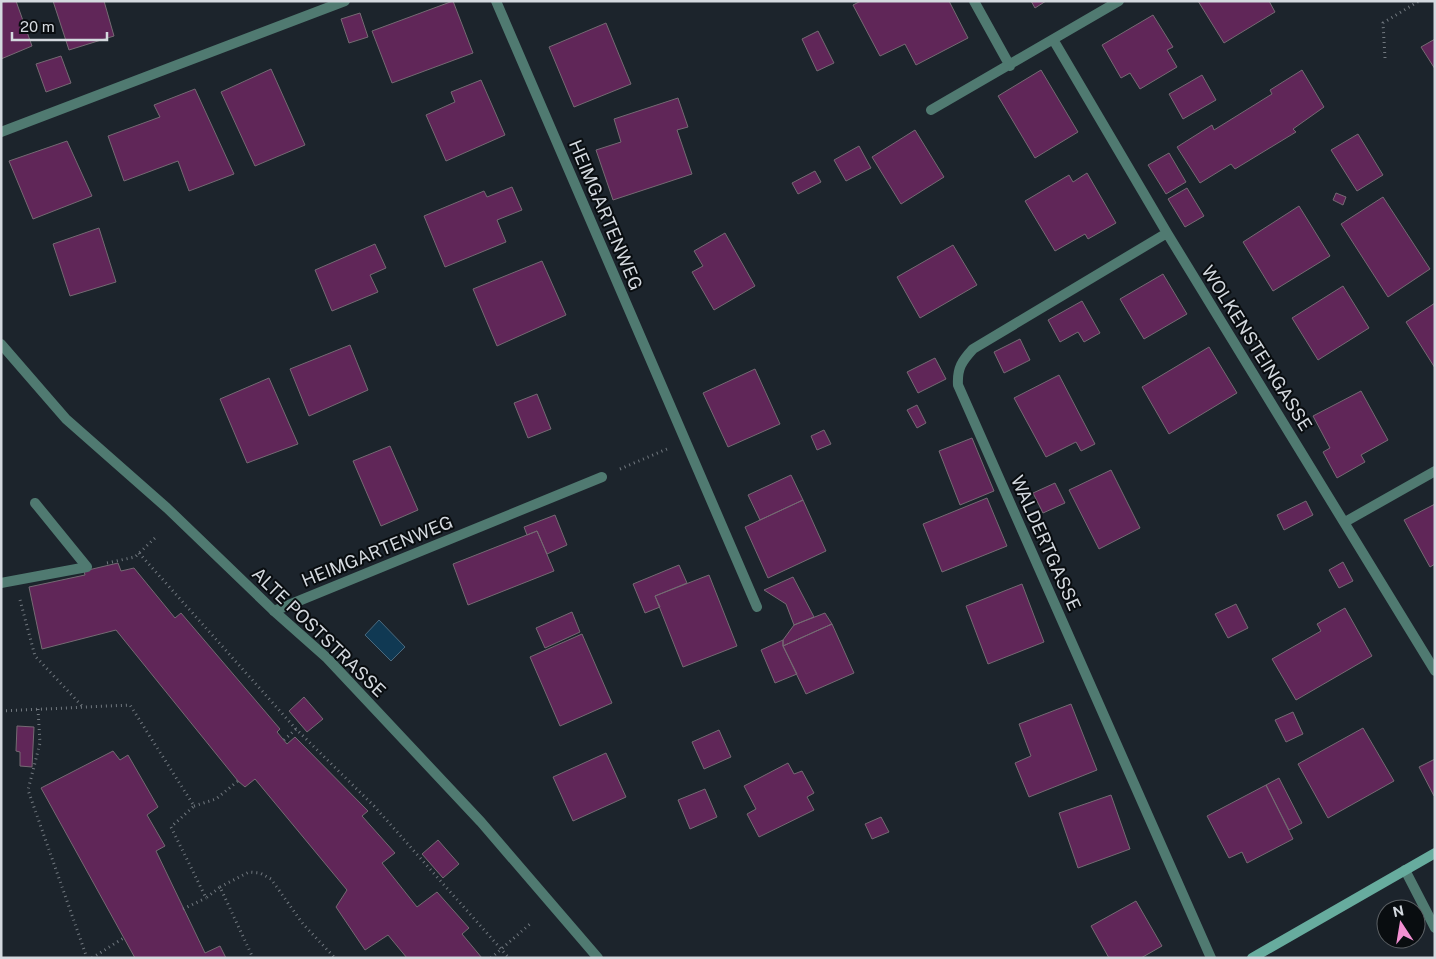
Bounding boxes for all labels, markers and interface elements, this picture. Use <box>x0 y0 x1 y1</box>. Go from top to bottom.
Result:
scale bar <box>12 10 108 42</box>
text: 20 m <box>20 18 55 35</box>
street label: HEIMGARTENWEG <box>565 137 647 293</box>
street label: WOLKENSTEINGASSE <box>1197 261 1317 435</box>
street label: WALDERTGASSE <box>1007 472 1085 614</box>
street label: HEIMGARTENWEG <box>298 511 456 591</box>
street label: ALTE POSTSTRASSE <box>248 563 390 701</box>
north arrow <box>1376 899 1426 949</box>
text: N <box>1391 902 1405 920</box>

